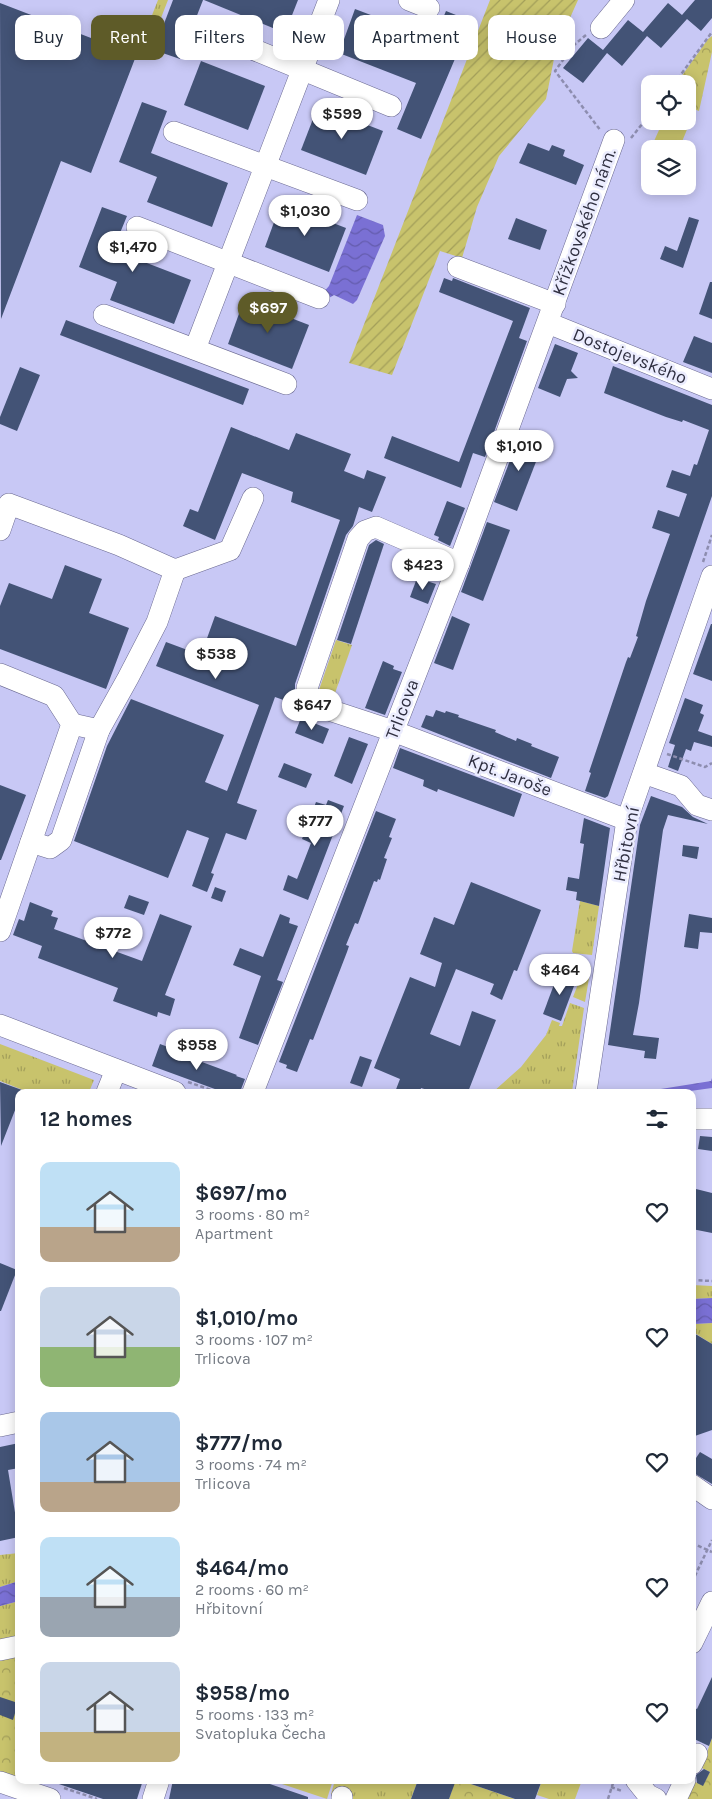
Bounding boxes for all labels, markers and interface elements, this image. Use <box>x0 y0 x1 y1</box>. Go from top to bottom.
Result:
chip: Buy <box>15 15 81 60</box>
chip: Rent <box>91 15 165 60</box>
chip: Filters <box>175 15 263 60</box>
chip: New <box>273 15 344 60</box>
chip: Apartment <box>354 15 478 60</box>
chip: House <box>488 15 575 60</box>
map controls <box>641 75 696 195</box>
button: locate <box>641 75 696 130</box>
pin: $599 <box>312 98 372 140</box>
text: $599 <box>322 104 362 123</box>
button: layers <box>641 140 696 195</box>
street label: Křížkovského nám. <box>547 145 621 299</box>
pin: $1,030 <box>264 194 346 237</box>
text: $1,030 <box>280 201 330 220</box>
pin: $1,470 <box>92 230 174 273</box>
text: $1,470 <box>109 237 157 256</box>
pin: $697 <box>238 292 298 334</box>
text: $697 <box>249 298 287 317</box>
street label: Dostojevského <box>570 323 690 389</box>
pin: $1,010 <box>478 430 560 472</box>
text: $1,010 <box>496 436 542 455</box>
pin: $423 <box>393 548 453 591</box>
text: $423 <box>403 555 443 574</box>
pin: $538 <box>186 638 246 680</box>
text: $538 <box>196 644 236 663</box>
street label: Trlicova <box>380 676 424 742</box>
pin: $647 <box>282 688 342 731</box>
text: $647 <box>293 695 331 714</box>
street label: Kpt. Jaroše <box>465 749 555 801</box>
pin: $777 <box>285 804 345 847</box>
street label: Hřbitovní <box>608 804 644 884</box>
text: $777 <box>298 811 332 830</box>
pin: $772 <box>83 916 143 959</box>
text: $772 <box>95 923 131 942</box>
pin: $464 <box>530 954 590 996</box>
text: $464 <box>540 960 580 979</box>
pin: $958 <box>167 1028 227 1071</box>
text: $958 <box>177 1035 217 1054</box>
icon: filters <box>643 1105 671 1133</box>
text: 12 homes <box>40 1107 133 1131</box>
text: $697/mo <box>195 1181 287 1205</box>
icon: home <box>80 1182 140 1242</box>
icon: heart <box>643 1198 671 1226</box>
text: 3 rooms · 80 m² <box>195 1205 310 1224</box>
text: Apartment <box>195 1224 273 1243</box>
text: $1,010/mo <box>195 1306 298 1330</box>
icon: home <box>80 1307 140 1367</box>
icon: heart <box>643 1323 671 1351</box>
text: 3 rooms · 107 m² <box>195 1330 313 1349</box>
text: Trlicova <box>195 1349 251 1368</box>
text: $777/mo <box>195 1431 283 1455</box>
icon: home <box>80 1432 140 1492</box>
icon: heart <box>643 1448 671 1476</box>
text: 3 rooms · 74 m² <box>195 1455 307 1474</box>
text: Trlicova <box>195 1474 251 1493</box>
text: $464/mo <box>195 1556 289 1580</box>
icon: home <box>80 1557 140 1617</box>
icon: heart <box>643 1573 671 1601</box>
text: 2 rooms · 60 m² <box>195 1580 309 1599</box>
text: Hřbitovní <box>195 1599 263 1618</box>
text: $958/mo <box>195 1681 290 1705</box>
icon: home <box>80 1682 140 1742</box>
icon: heart <box>643 1698 671 1726</box>
text: 5 rooms · 133 m² <box>195 1705 314 1724</box>
text: Svatopluka Čecha <box>195 1724 326 1743</box>

